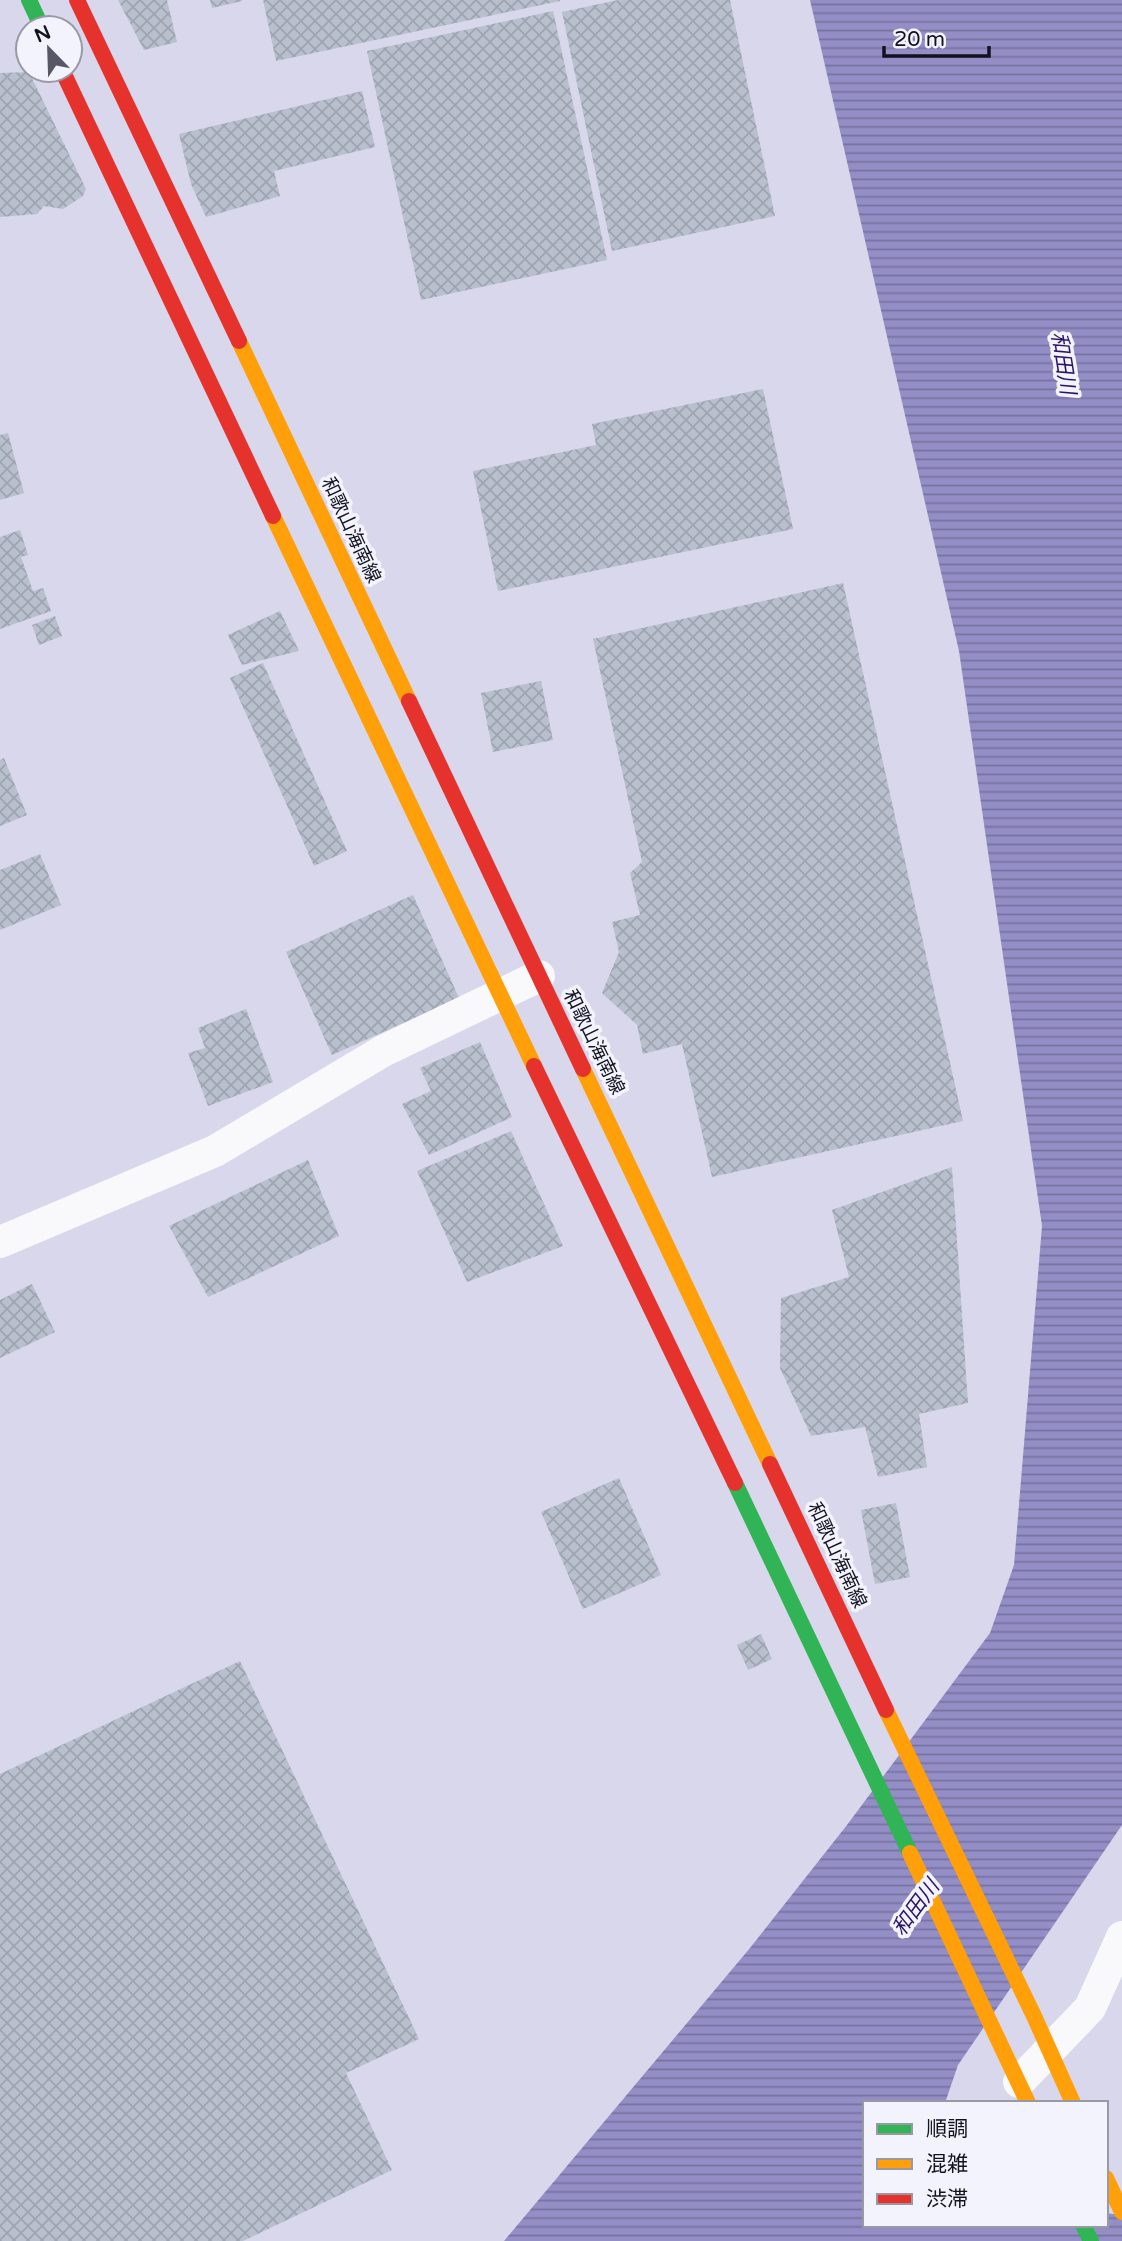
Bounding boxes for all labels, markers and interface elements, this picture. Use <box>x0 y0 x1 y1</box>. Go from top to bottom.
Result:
north arrow <box>14 14 84 84</box>
scale bar <box>884 14 989 58</box>
text: N <box>31 21 54 47</box>
text: 20 m <box>894 27 945 52</box>
water label: 和田川 <box>1046 330 1081 398</box>
street label: 和歌山海南線 <box>317 474 385 586</box>
street label: 和歌山海南線 <box>559 986 629 1098</box>
street label: 和歌山海南線 <box>803 1499 871 1611</box>
water label: 和田川 <box>887 1874 946 1941</box>
legend <box>863 2101 1108 2227</box>
text: 順調 <box>926 2117 968 2142</box>
text: 混雑 <box>926 2152 968 2177</box>
text: 渋滞 <box>926 2187 968 2212</box>

